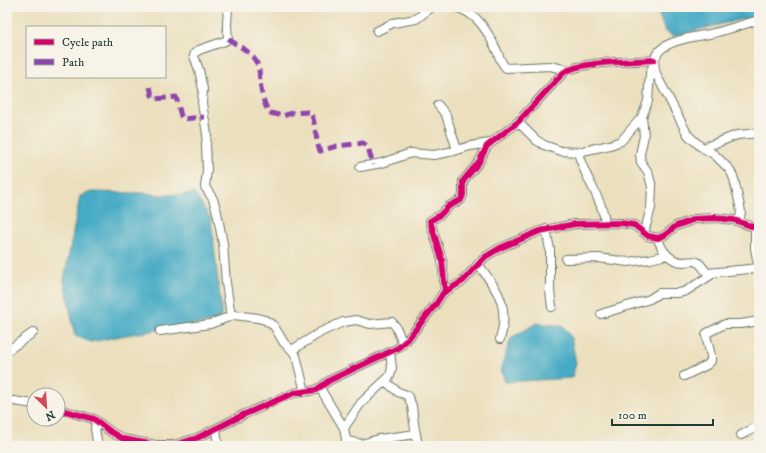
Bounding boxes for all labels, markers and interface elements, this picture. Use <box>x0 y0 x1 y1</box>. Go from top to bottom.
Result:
legend <box>26 26 166 78</box>
text: Cycle path <box>62 35 114 50</box>
text: Path <box>62 55 85 70</box>
north arrow <box>26 387 66 427</box>
scale bar <box>612 401 713 427</box>
text: N <box>43 407 57 423</box>
text: 100 m <box>618 408 647 423</box>

